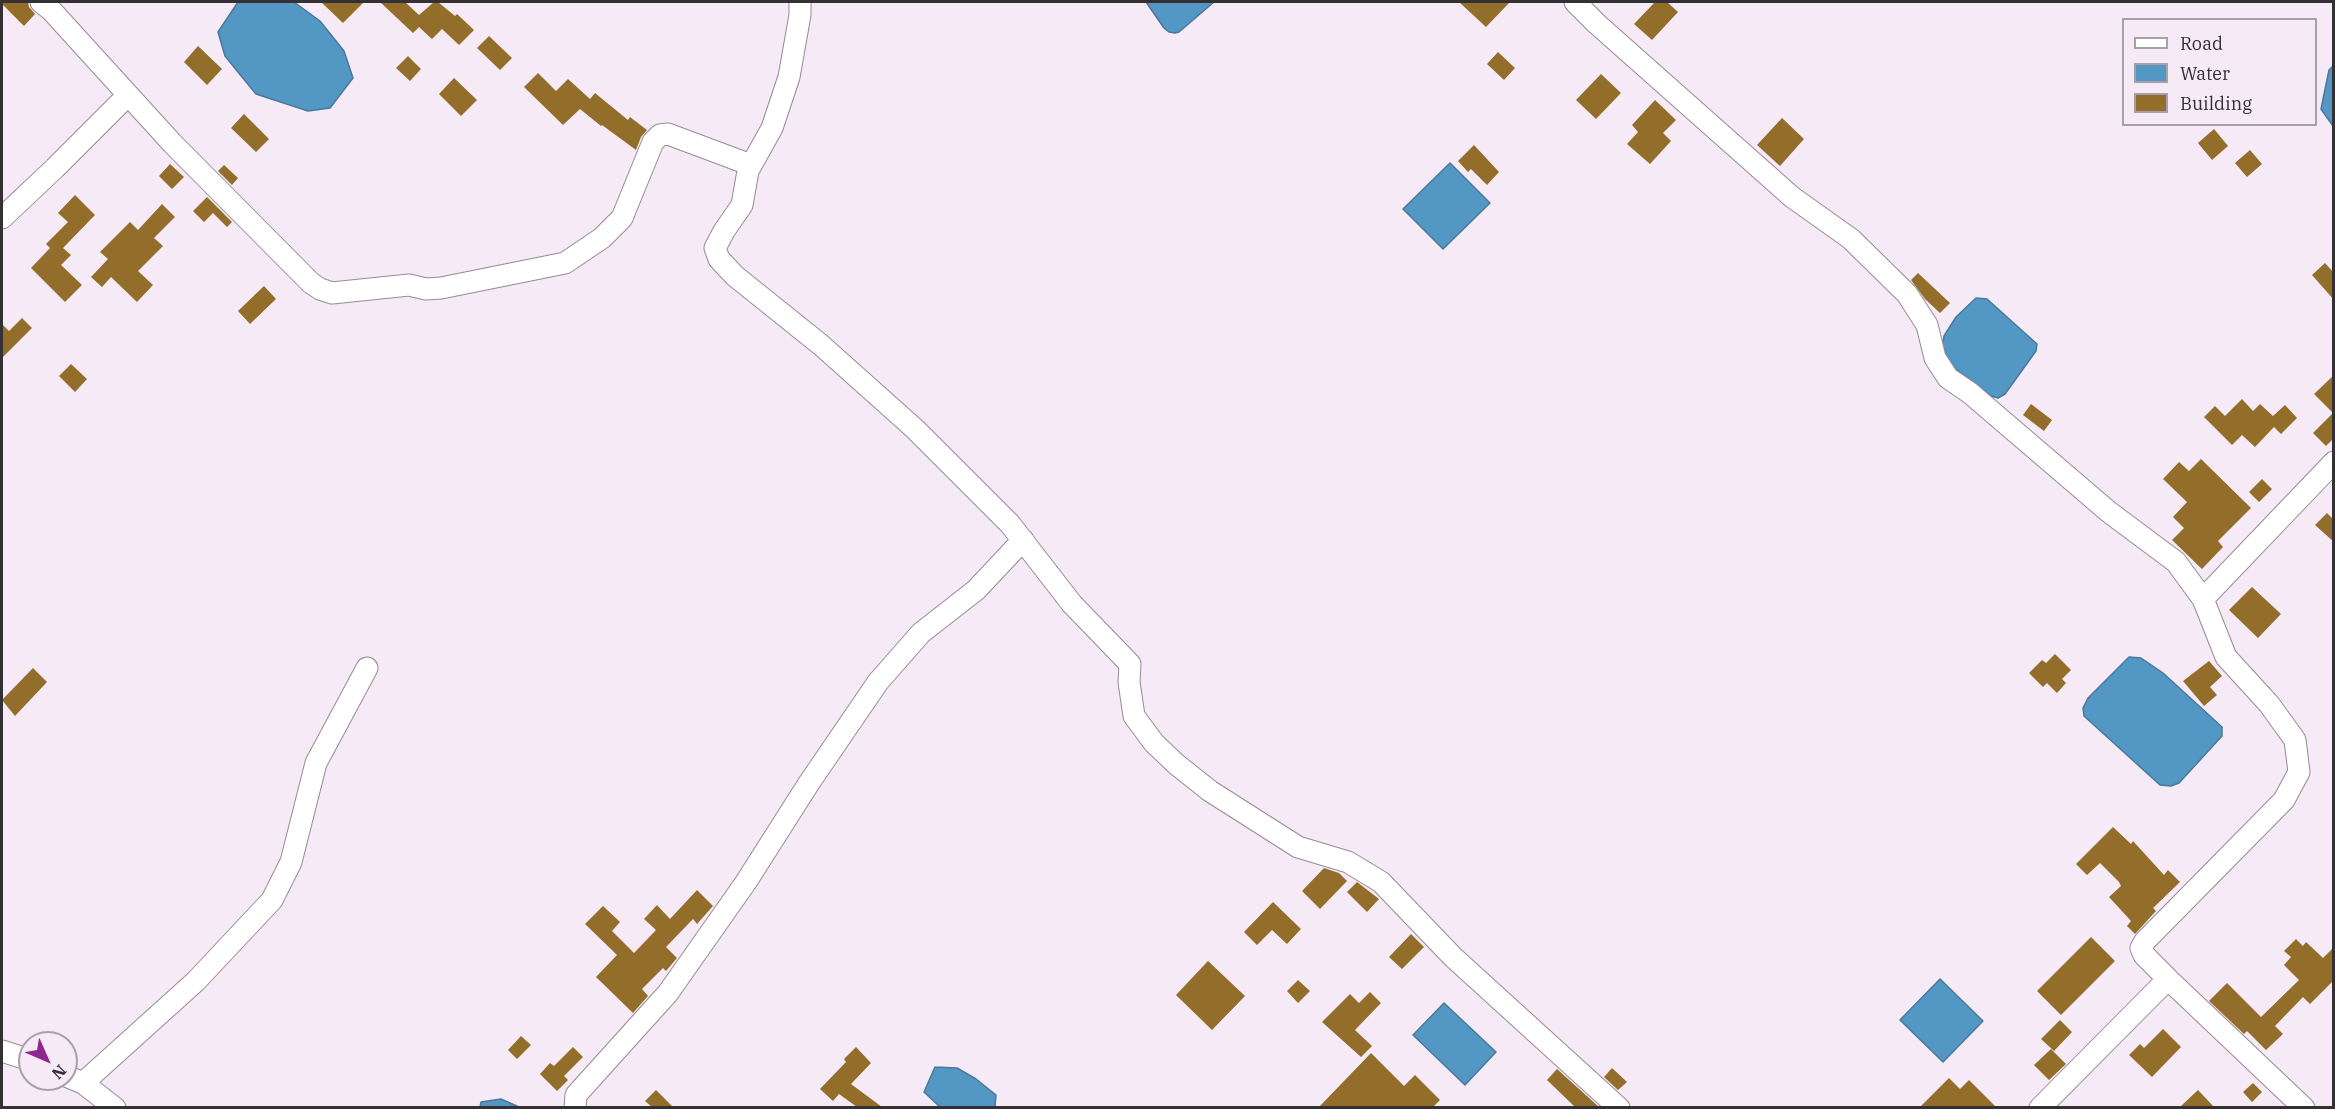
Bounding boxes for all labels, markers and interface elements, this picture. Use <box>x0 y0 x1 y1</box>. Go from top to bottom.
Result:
legend <box>2122 18 2317 126</box>
text: Road <box>2180 32 2223 55</box>
text: Water <box>2180 62 2230 85</box>
text: Building <box>2180 92 2252 115</box>
north arrow <box>18 1031 78 1091</box>
text: N <box>48 1061 71 1084</box>

